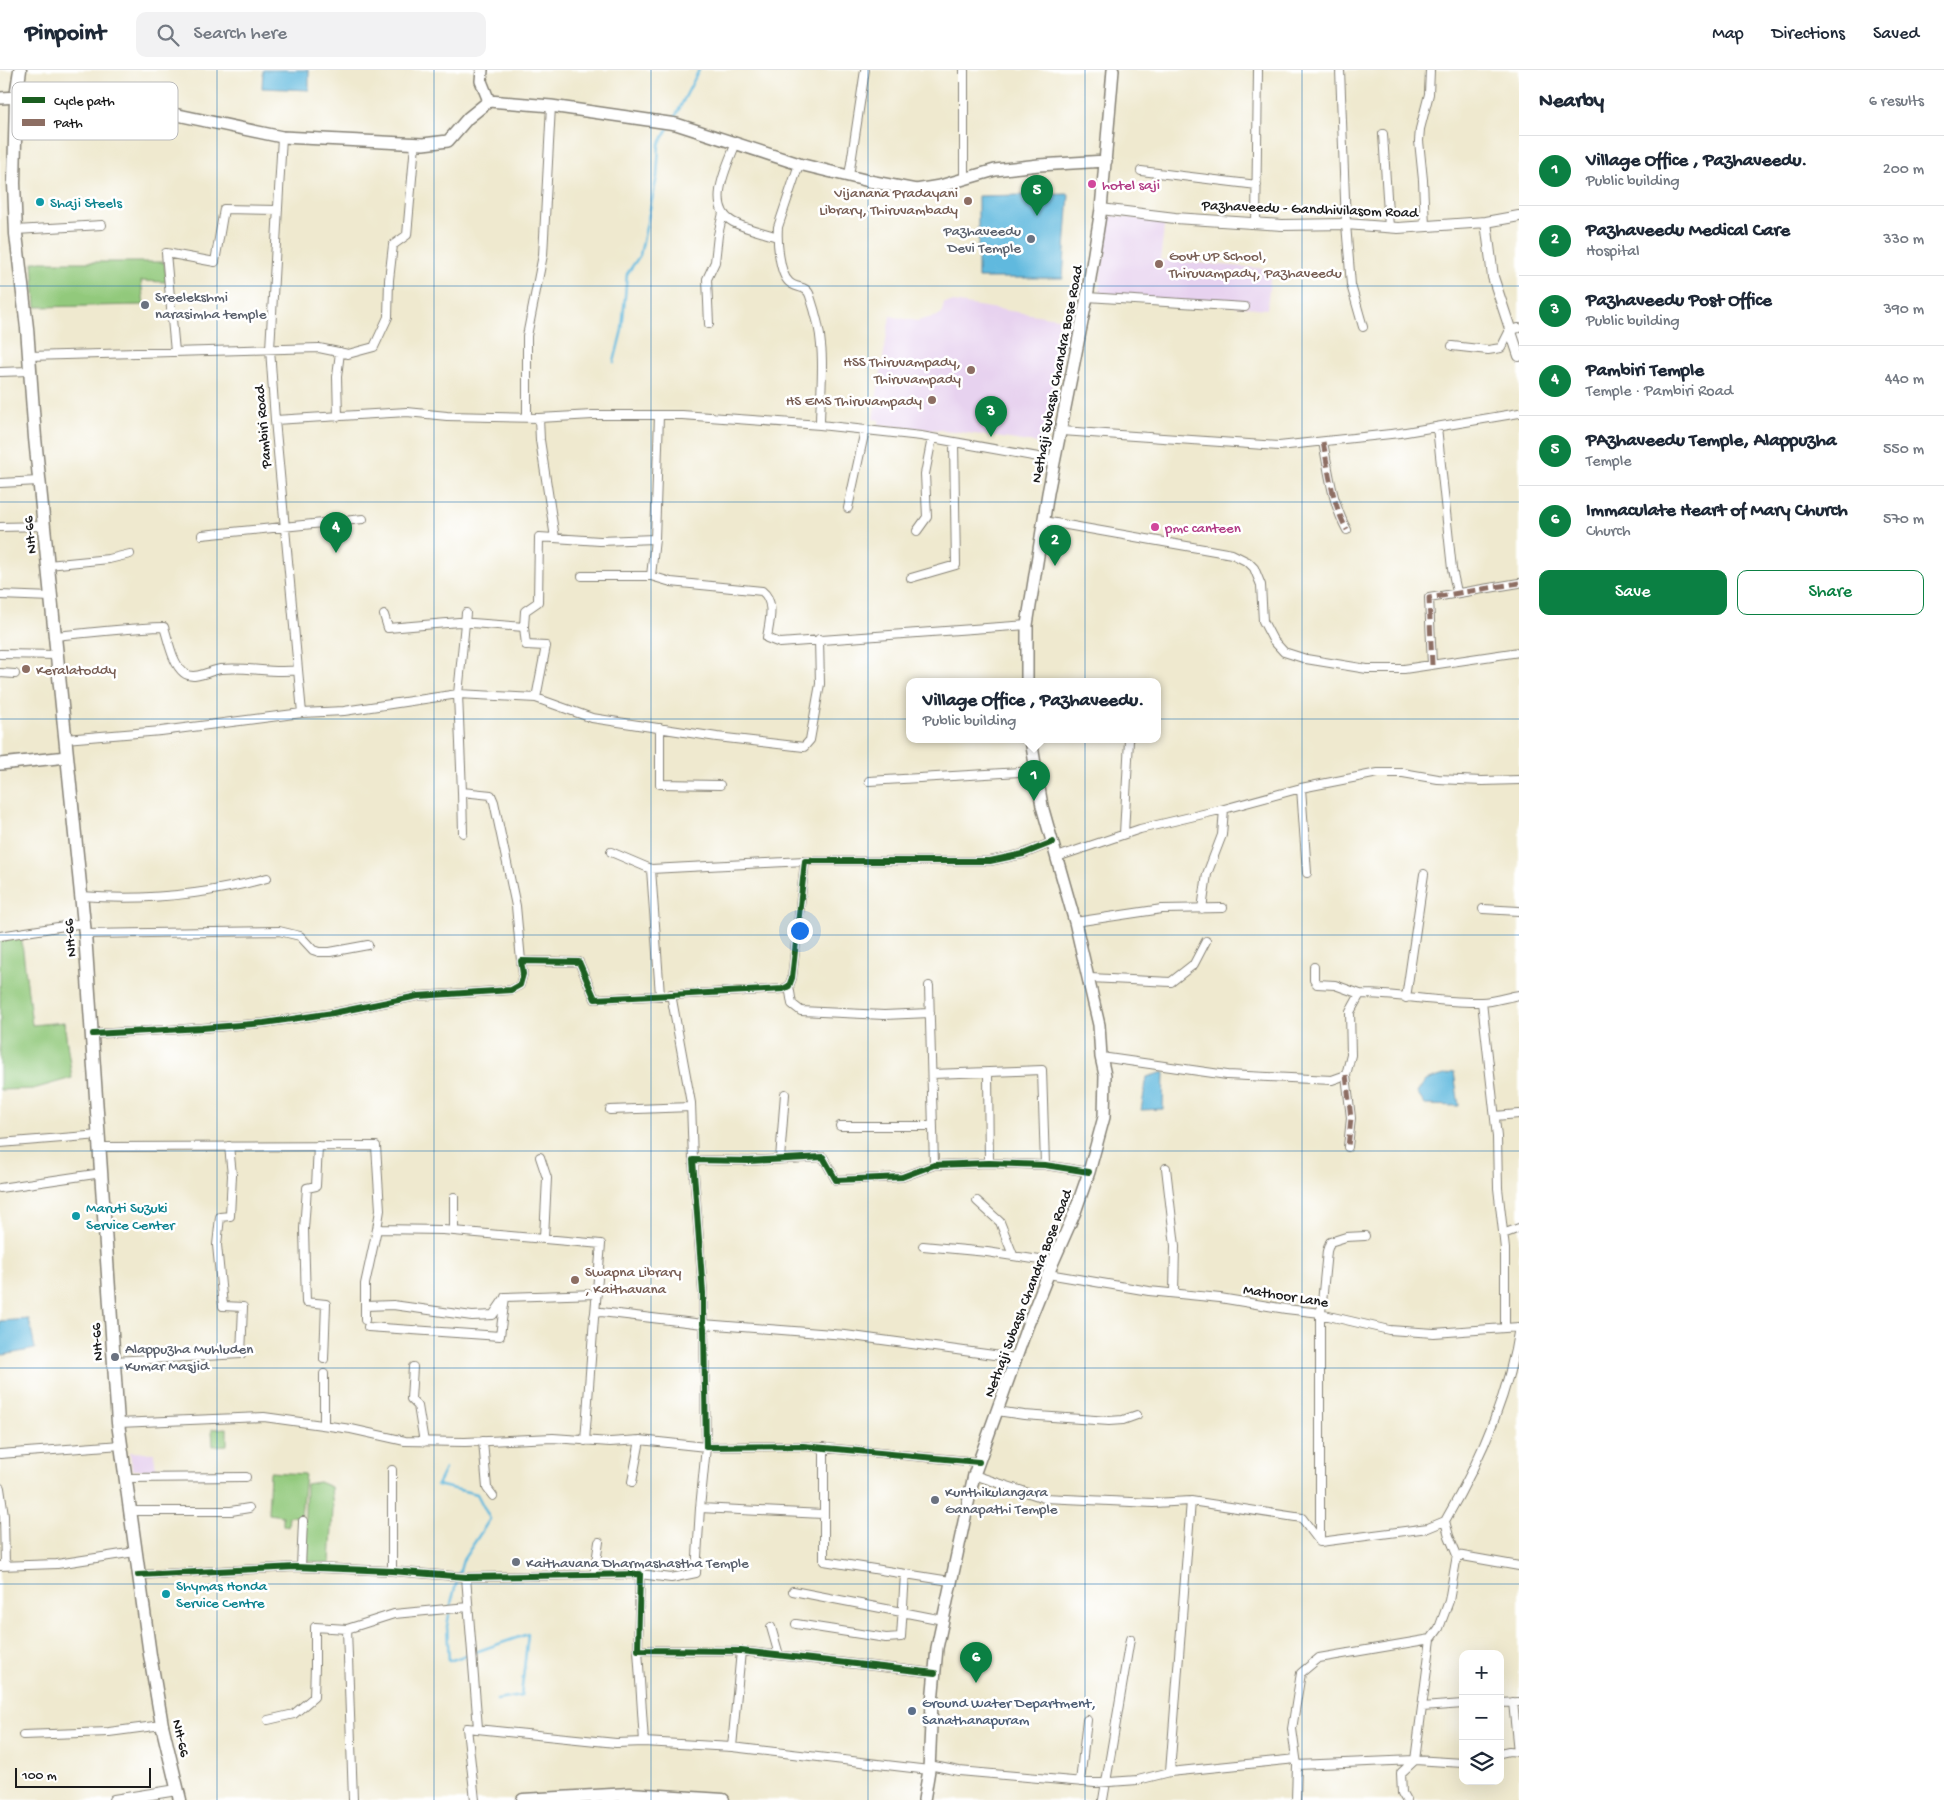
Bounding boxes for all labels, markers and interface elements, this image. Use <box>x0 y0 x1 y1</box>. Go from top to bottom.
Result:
search box <box>136 12 486 57</box>
text: Pinpoint <box>25 20 106 49</box>
icon: search <box>154 21 182 49</box>
text: Search here <box>194 23 287 46</box>
text: Map <box>1712 24 1744 45</box>
text: Directions <box>1772 24 1845 45</box>
text: Saved <box>1873 24 1919 45</box>
legend <box>12 82 178 140</box>
text: Nearby <box>1539 90 1604 115</box>
text: 6 results <box>1869 93 1924 112</box>
text: Cycle path <box>54 94 115 111</box>
text: Path <box>53 116 83 133</box>
text: Village Office , Pazhaveedu. <box>1586 150 1807 173</box>
text: 1 <box>1552 161 1558 180</box>
text: 200 m <box>1883 161 1924 180</box>
text: Public building <box>1586 173 1680 192</box>
pin: 5 <box>1021 175 1053 216</box>
place label: hotel saji <box>1102 177 1160 195</box>
marker: hotel saji <box>1086 178 1098 190</box>
place label: Vijanana Pradayani Library, Thiruvambady <box>819 185 959 220</box>
place label: Shaji Steels <box>50 195 122 213</box>
marker: Vijanana Pradayani Library, Thiruvambady <box>962 195 974 207</box>
marker: Shaji Steels <box>34 196 46 208</box>
street label: Pazhaveedu - Gandhivilasom Road <box>1201 197 1419 223</box>
text: Pazhaveedu Medical Care <box>1586 220 1790 243</box>
place label: Pazhaveedu Devi Temple <box>942 223 1021 258</box>
text: 2 <box>1551 231 1559 250</box>
text: 330 m <box>1883 231 1924 250</box>
marker: Pazhaveedu Devi Temple <box>1025 233 1037 245</box>
text: Hospital <box>1586 243 1640 262</box>
place label: Govt UP School, Thiruvampady, Pazhaveedu <box>1168 248 1342 283</box>
marker: Govt UP School, Thiruvampady, Pazhaveedu <box>1153 258 1165 270</box>
street label: Nethaji Subash Chandra Bose Road <box>1028 263 1088 485</box>
place label: Sreelekshmi narasimha temple <box>155 289 267 324</box>
text: Pazhaveedu Post Office <box>1586 290 1772 313</box>
marker: Sreelekshmi narasimha temple <box>139 299 151 311</box>
text: 3 <box>1551 301 1559 320</box>
text: 390 m <box>1883 301 1924 320</box>
text: Public building <box>1586 313 1680 332</box>
place label: HSS Thiruvampady, Thiruvampady <box>843 354 962 389</box>
text: Pambiri Temple <box>1586 360 1704 383</box>
marker: HSS Thiruvampady, Thiruvampady <box>965 364 977 376</box>
text: 4 <box>1551 371 1559 390</box>
text: 440 m <box>1885 371 1924 390</box>
street label: Pambiri Road <box>251 383 277 470</box>
text: Temple · Pambiri Road <box>1586 383 1733 402</box>
place label: HS EMS Thiruvampady <box>786 393 923 411</box>
marker: HS EMS Thiruvampady <box>926 394 938 406</box>
pin: 3 <box>975 396 1007 437</box>
text: PAzhaveedu Temple, Alappuzha <box>1586 430 1836 453</box>
text: 5 <box>1551 441 1559 460</box>
text: 550 m <box>1883 441 1924 460</box>
text: Temple <box>1586 453 1631 472</box>
text: Immaculate Heart of Mary Church <box>1586 500 1848 523</box>
text: 6 <box>1551 511 1559 530</box>
text: 570 m <box>1883 511 1924 530</box>
pin: 4 <box>320 512 352 553</box>
street label: NH-66 <box>20 514 42 555</box>
place label: pmc canteen <box>1164 520 1241 538</box>
marker: pmc canteen <box>1149 521 1161 533</box>
text: Church <box>1586 523 1630 542</box>
pin: 2 <box>1039 525 1071 566</box>
button: Save <box>1539 570 1727 615</box>
button: Share <box>1737 570 1924 615</box>
place label: Keralatoddy <box>36 662 117 680</box>
marker: Keralatoddy <box>20 663 32 675</box>
popup <box>906 678 1161 743</box>
text: Village Office , Pazhaveedu. <box>923 690 1144 713</box>
text: Public building <box>923 713 1016 732</box>
pin: 1 <box>1018 760 1050 801</box>
street label: NH-66 <box>60 918 82 958</box>
your location <box>787 918 813 944</box>
street label: Nethaji Subash Chandra Bose Road <box>981 1186 1077 1400</box>
place label: Maruti Suzuki Service Center <box>86 1200 176 1235</box>
marker: Maruti Suzuki Service Center <box>70 1210 82 1222</box>
place label: Swapna Library , Kaithavana <box>585 1264 682 1299</box>
marker: Swapna Library , Kaithavana <box>569 1274 581 1286</box>
street label: Mathoor Lane <box>1242 1281 1330 1313</box>
street label: NH-66 <box>88 1322 108 1362</box>
place label: Alappuzha Muhluden Kumar Masjid <box>125 1341 253 1376</box>
marker: Alappuzha Muhluden Kumar Masjid <box>109 1351 121 1363</box>
place label: Kunthikulangara Ganapathi Temple <box>945 1484 1058 1519</box>
marker: Kunthikulangara Ganapathi Temple <box>929 1494 941 1506</box>
place label: Kaithavana Dharmashastha Temple <box>526 1555 749 1573</box>
marker: Kaithavana Dharmashastha Temple <box>510 1556 522 1568</box>
place label: Shymas Honda Service Centre <box>176 1578 268 1613</box>
marker: Shymas Honda Service Centre <box>160 1588 172 1600</box>
pin: 6 <box>960 1642 992 1683</box>
map controls <box>1459 1650 1504 1785</box>
button: + <box>1459 1650 1504 1695</box>
place label: Ground Water Department, Sanathanapuram <box>922 1695 1096 1730</box>
button: − <box>1459 1695 1504 1740</box>
marker: Ground Water Department, Sanathanapuram <box>906 1705 918 1717</box>
street label: NH-66 <box>167 1718 193 1759</box>
button: layers <box>1459 1740 1504 1785</box>
scale bar <box>15 1765 151 1788</box>
text: 100 m <box>22 1768 57 1785</box>

